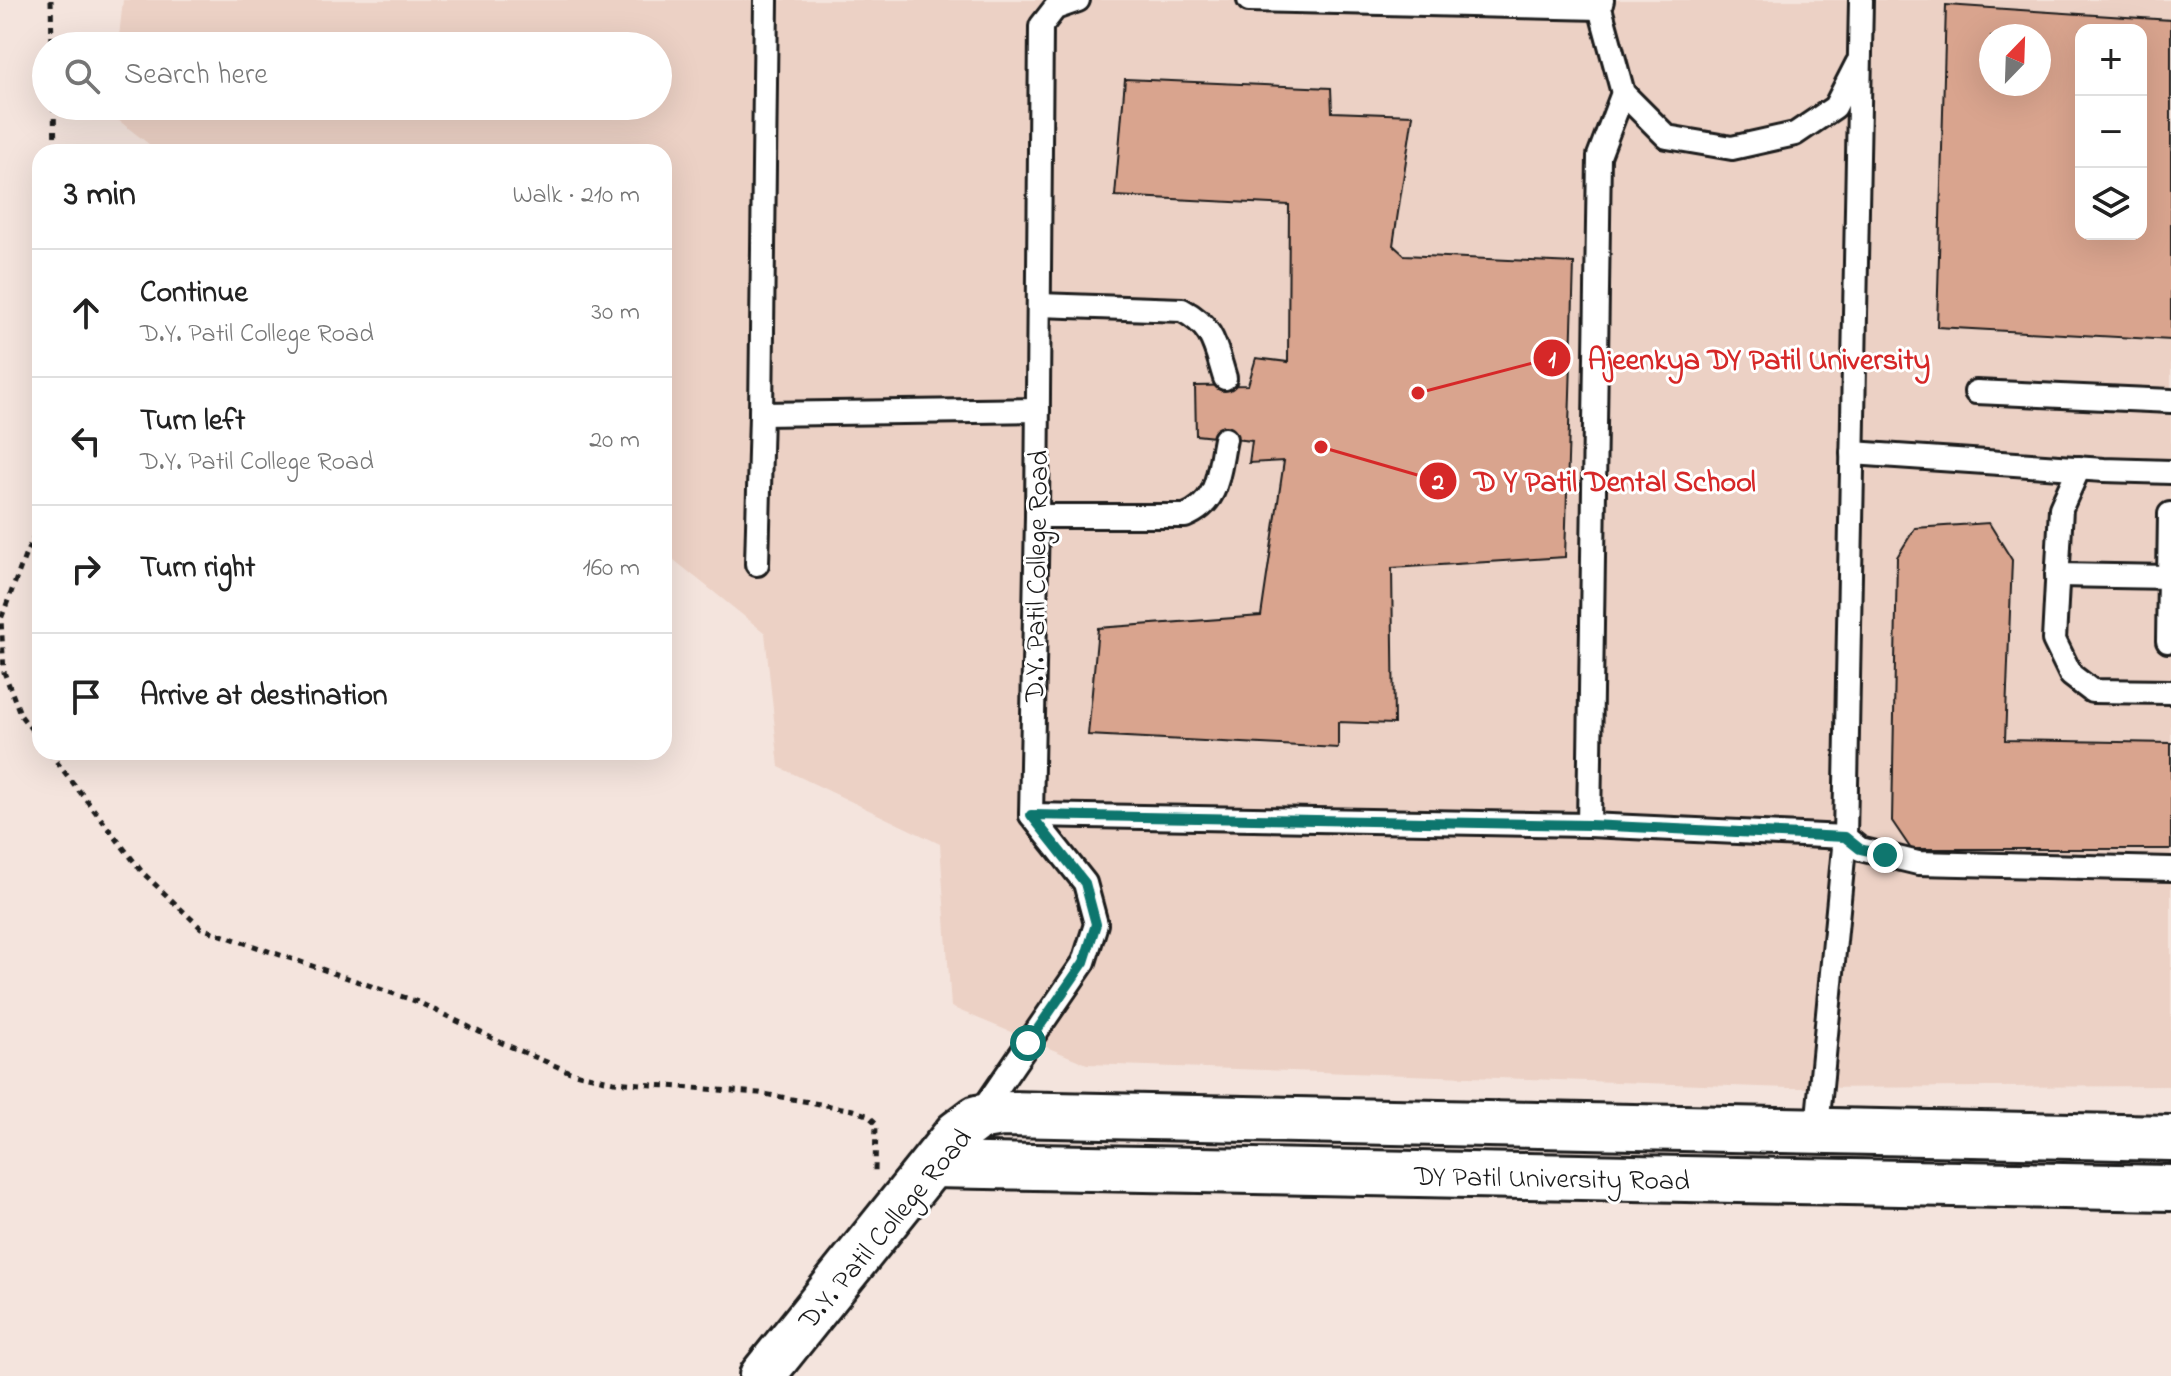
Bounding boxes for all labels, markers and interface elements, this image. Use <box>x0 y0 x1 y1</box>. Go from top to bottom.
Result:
north arrow <box>1979 24 2051 96</box>
map controls <box>2075 24 2147 240</box>
button: + <box>2075 24 2147 96</box>
search box <box>32 32 672 120</box>
icon: search <box>60 54 104 98</box>
text: Search here <box>124 54 268 98</box>
button: − <box>2075 96 2147 168</box>
button: layers <box>2075 168 2147 240</box>
text: 3 min <box>64 171 136 221</box>
text: Walk · 210 m <box>512 177 640 215</box>
text: Continue <box>140 272 248 316</box>
icon: ahead <box>64 291 108 335</box>
text: 30 m <box>591 294 640 332</box>
text: D.Y. Patil College Road <box>140 316 374 354</box>
callout: Ajeenkya DY Patil University <box>1532 331 1946 385</box>
text: Ajeenkya DY Patil University <box>1588 340 1930 384</box>
text: 1 <box>1548 344 1556 379</box>
text: Turn left <box>140 400 245 444</box>
icon: left <box>64 419 108 463</box>
text: 20 m <box>589 422 640 460</box>
text: D.Y. Patil College Road <box>140 444 374 482</box>
street label: D.Y. Patil College Road <box>1016 450 1061 703</box>
callout: D Y Patil Dental School <box>1418 454 1772 508</box>
text: D Y Patil Dental School <box>1472 462 1756 506</box>
text: 2 <box>1431 466 1444 501</box>
icon: right <box>64 547 108 591</box>
text: Turn right <box>140 547 255 591</box>
text: 160 m <box>582 550 640 588</box>
icon: arrive <box>64 675 108 719</box>
text: Arrive at destination <box>140 675 388 719</box>
route end <box>1867 837 1903 873</box>
route start <box>1010 1025 1046 1061</box>
street label: D.Y. Patil College Road <box>789 1120 983 1341</box>
street label: DY Patil University Road <box>1413 1158 1690 1203</box>

